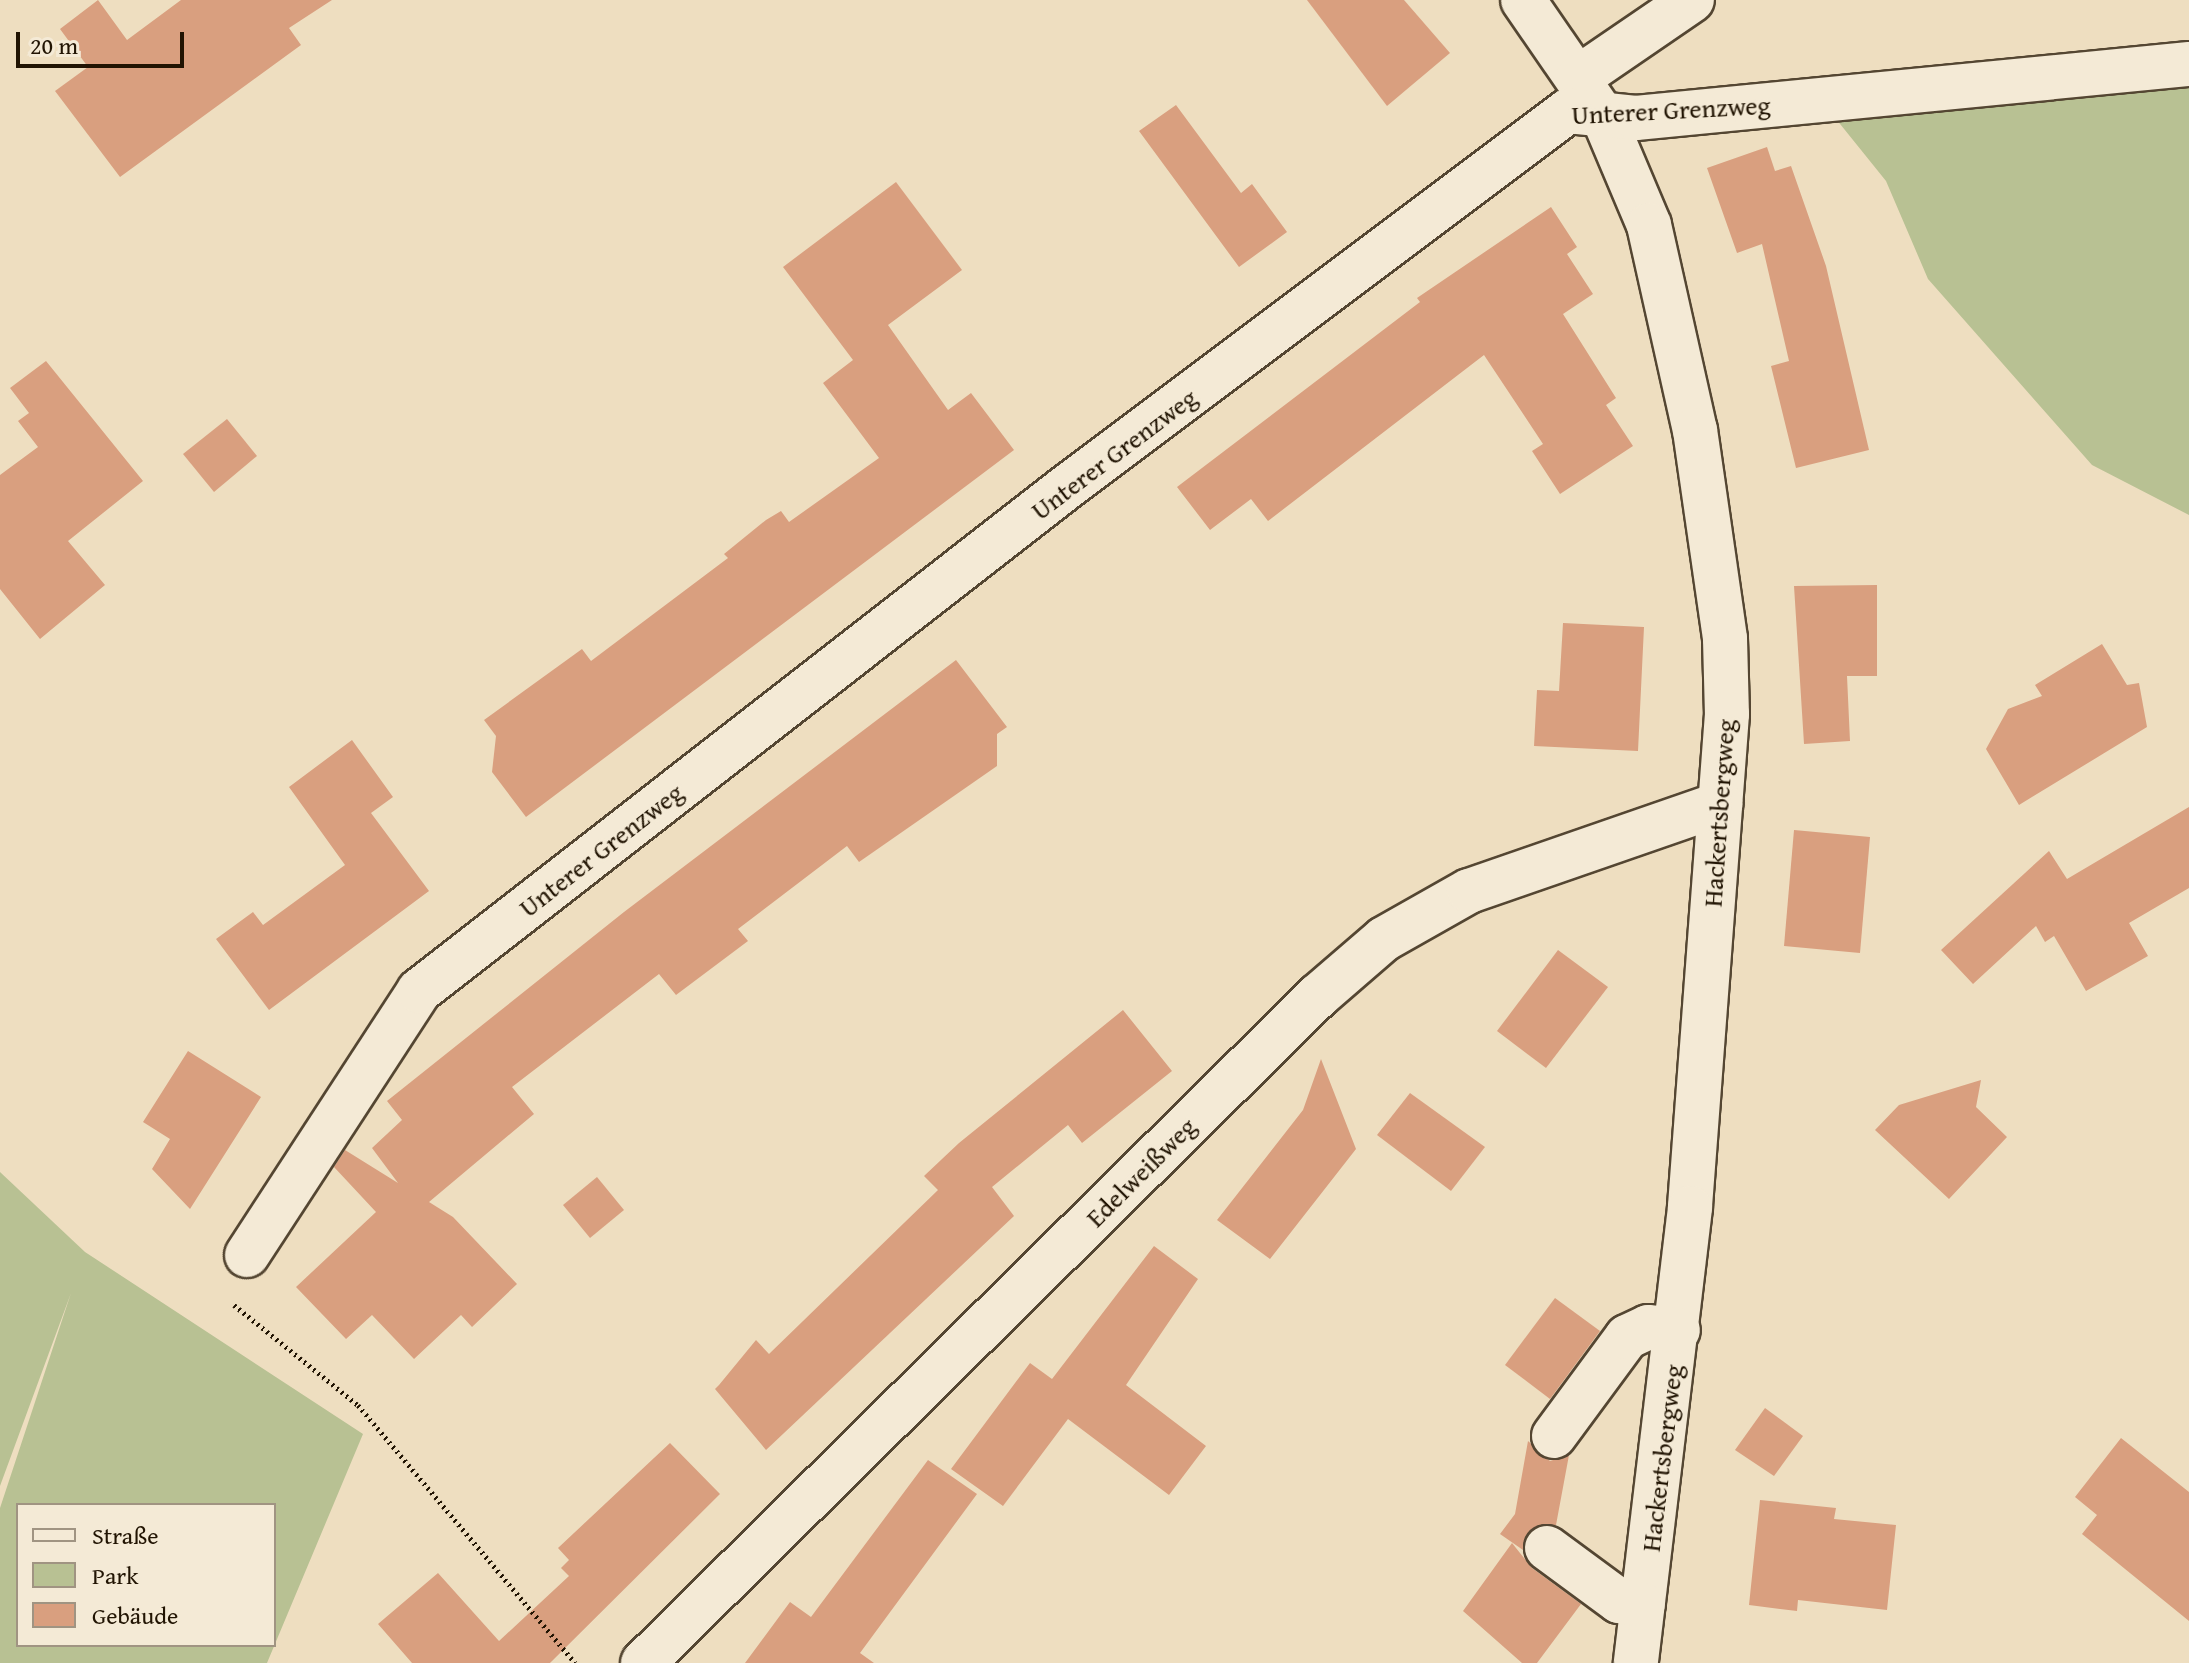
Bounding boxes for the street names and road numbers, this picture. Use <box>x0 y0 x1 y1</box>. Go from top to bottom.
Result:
street label: Unterer Grenzweg <box>1571 89 1771 131</box>
street label: Unterer Grenzweg <box>1025 382 1203 526</box>
street label: Hackertsbergweg <box>1697 718 1741 908</box>
street label: Unterer Grenzweg <box>513 776 689 924</box>
street label: Edelweißweg <box>1080 1111 1202 1233</box>
street label: Hackertsbergweg <box>1635 1363 1689 1553</box>

